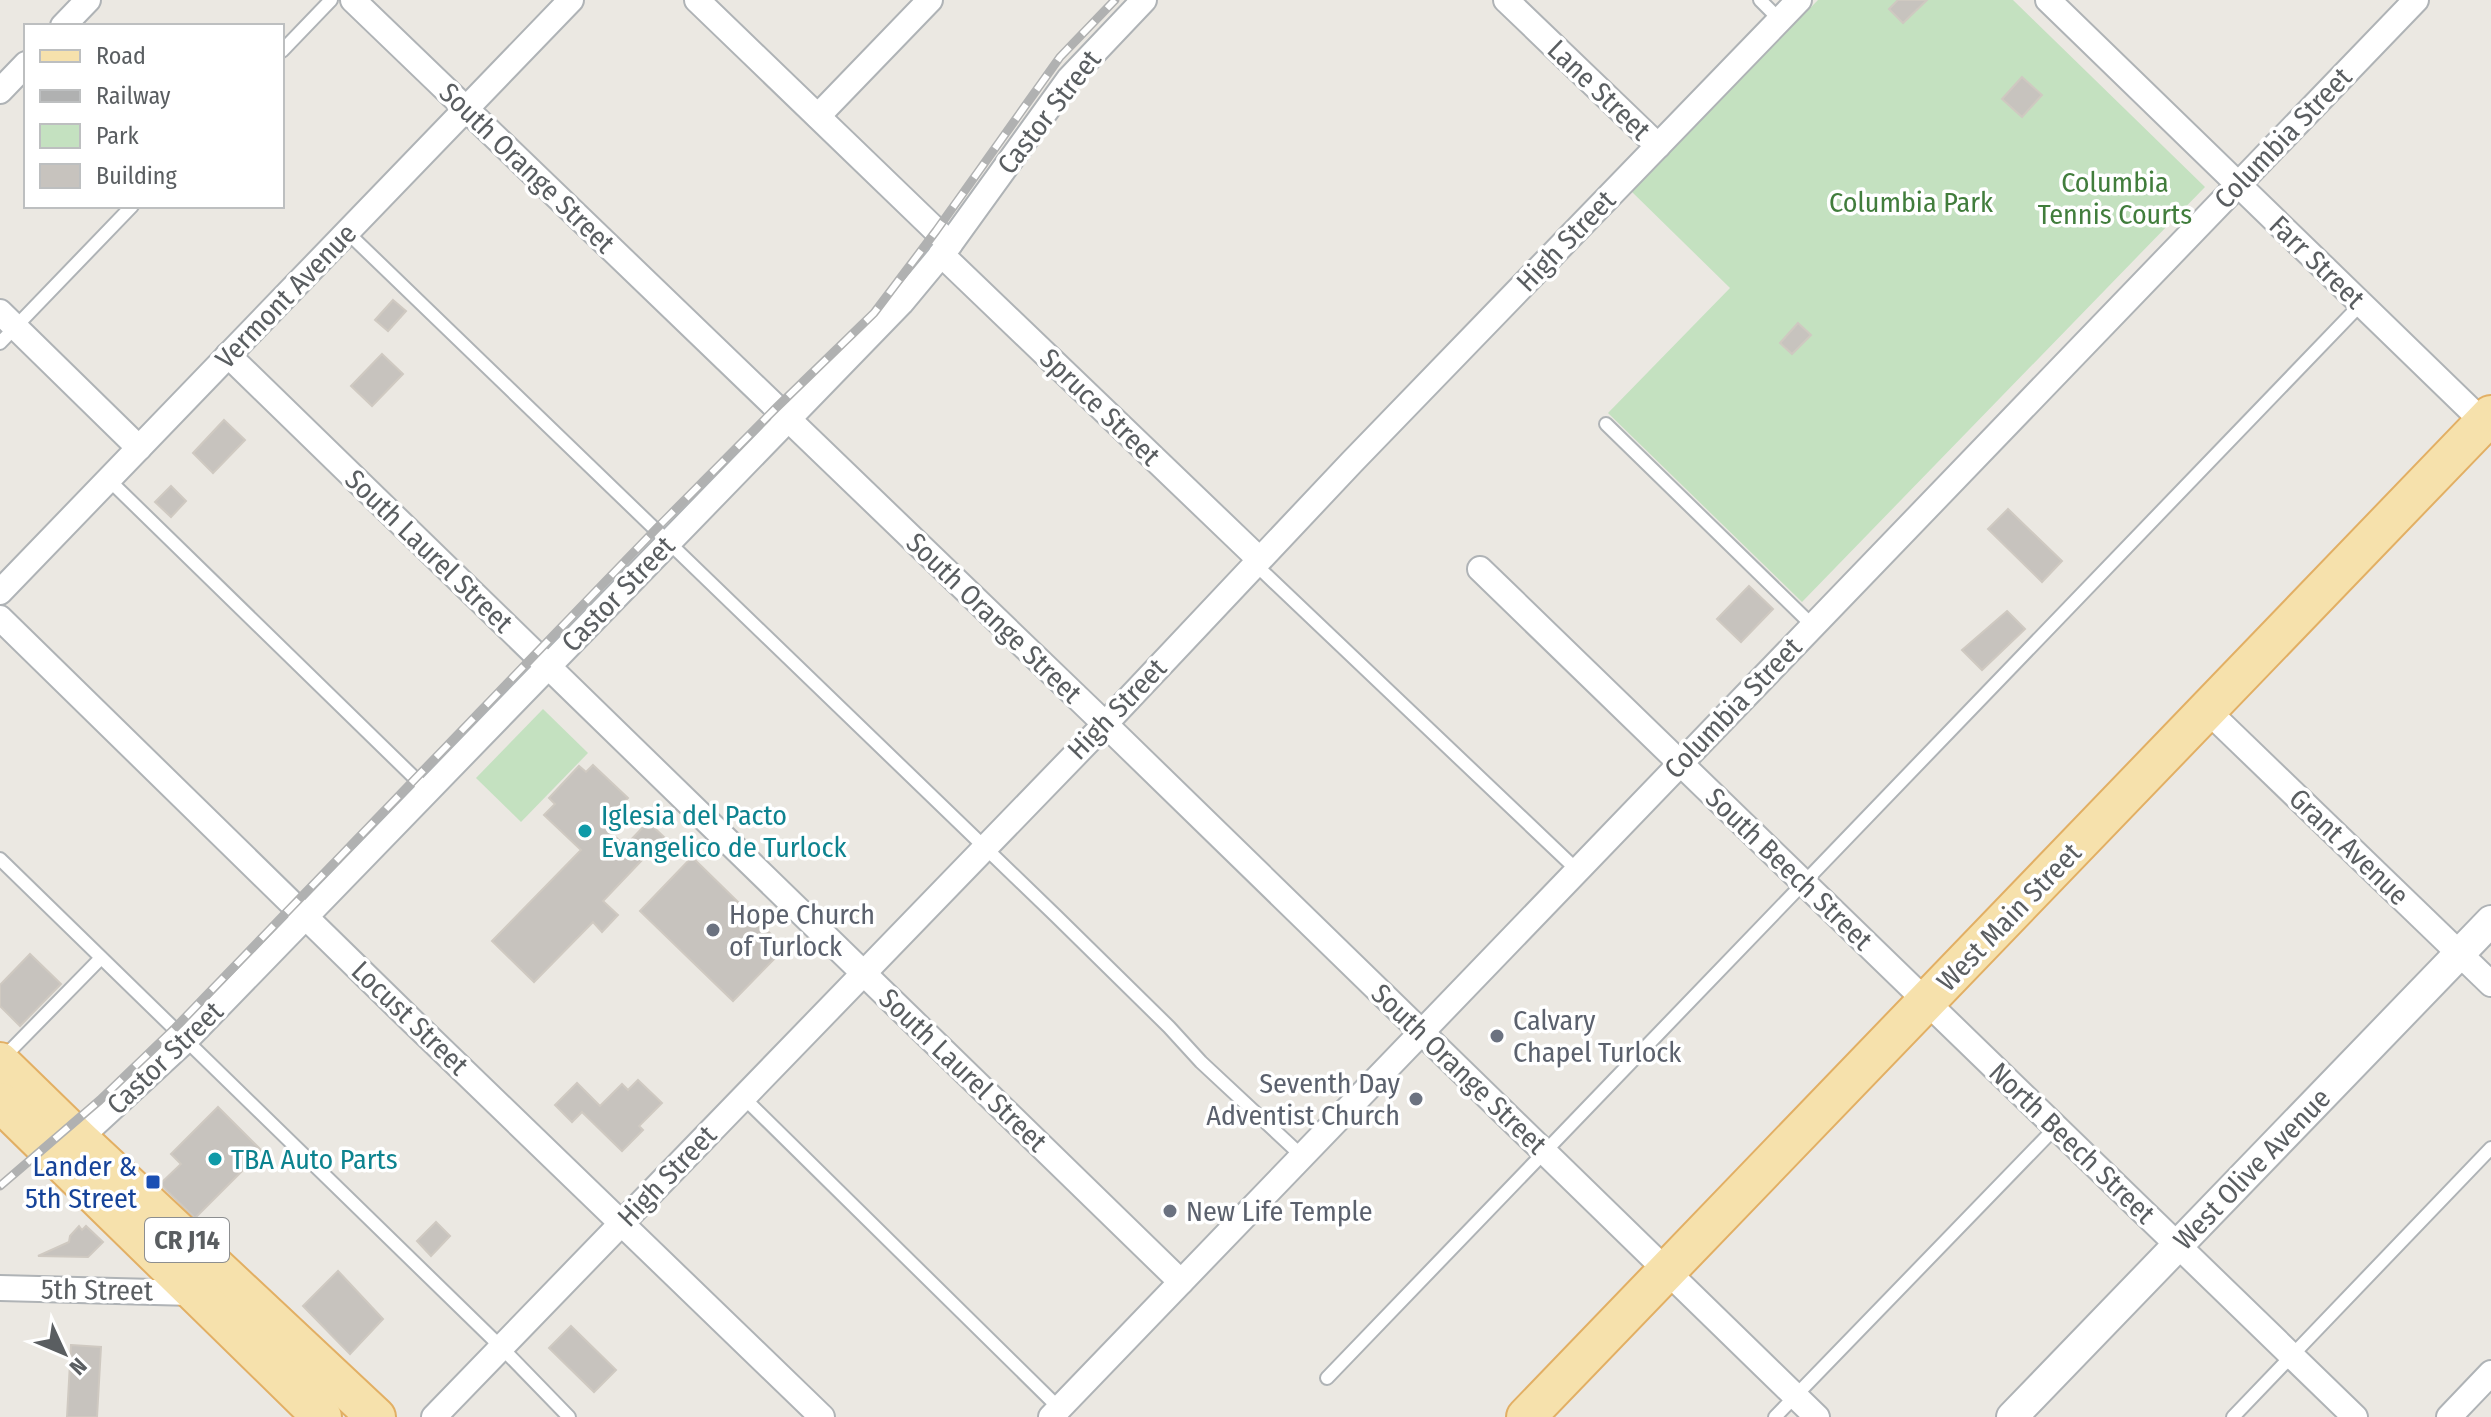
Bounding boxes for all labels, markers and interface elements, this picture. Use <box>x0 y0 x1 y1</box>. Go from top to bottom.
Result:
legend <box>24 24 284 208</box>
street label: Lane Street <box>1541 33 1658 148</box>
text: Road <box>96 42 146 70</box>
street label: Castor Street <box>990 43 1108 181</box>
street label: Columbia Street <box>2208 60 2359 215</box>
street label: South Orange Street <box>433 76 622 261</box>
text: Railway <box>96 82 171 110</box>
text: Park <box>96 122 139 150</box>
text: Building <box>96 162 178 190</box>
park label: Columbia Tennis Courts <box>2038 166 2192 231</box>
street label: High Street <box>1510 183 1623 298</box>
park label: Columbia Park <box>1829 186 1994 219</box>
street label: Farr Street <box>2263 209 2372 316</box>
street label: Vermont Avenue <box>209 217 363 375</box>
street label: Spruce Street <box>1033 342 1167 473</box>
street label: South Laurel Street <box>338 463 520 640</box>
street label: South Orange Street <box>900 526 1089 711</box>
street label: Castor Street <box>555 529 682 659</box>
street label: Columbia Street <box>1658 630 1809 785</box>
street label: High Street <box>1061 651 1174 766</box>
street label: South Beech Street <box>1699 781 1880 957</box>
street label: Grant Avenue <box>2282 782 2416 912</box>
place label: Iglesia del Pacto Evangelico de Turlock <box>601 799 848 864</box>
marker: Iglesia del Pacto Evangelico de Turlock <box>576 822 594 840</box>
street label: West Main Street <box>1930 835 2089 998</box>
place label: Hope Church of Turlock <box>729 898 875 963</box>
marker: Hope Church of Turlock <box>704 921 722 939</box>
street label: Locust Street <box>345 954 476 1082</box>
street label: South Orange Street <box>1365 977 1554 1162</box>
street label: South Laurel Street <box>872 982 1054 1159</box>
street label: Castor Street <box>100 994 230 1121</box>
place label: Calvary Chapel Turlock <box>1513 1004 1682 1069</box>
marker: Calvary Chapel Turlock <box>1488 1027 1506 1045</box>
street label: North Beech Street <box>1982 1056 2162 1231</box>
place label: Seventh Day Adventist Church <box>1206 1067 1400 1132</box>
street label: West Olive Avenue <box>2167 1082 2337 1256</box>
marker: Seventh Day Adventist Church <box>1407 1090 1425 1108</box>
street label: High Street <box>611 1118 724 1233</box>
place label: TBA Auto Parts <box>231 1143 398 1176</box>
place label: Lander & 5th Street <box>25 1150 138 1215</box>
marker: TBA Auto Parts <box>206 1150 224 1168</box>
marker: Lander & 5th Street <box>144 1173 162 1191</box>
place label: New Life Temple <box>1186 1195 1373 1228</box>
marker: New Life Temple <box>1161 1202 1179 1220</box>
road number: CR J14 <box>145 1218 229 1262</box>
street label: 5th Street <box>41 1273 154 1307</box>
north arrow <box>24 1313 104 1393</box>
text: N <box>64 1352 92 1381</box>

